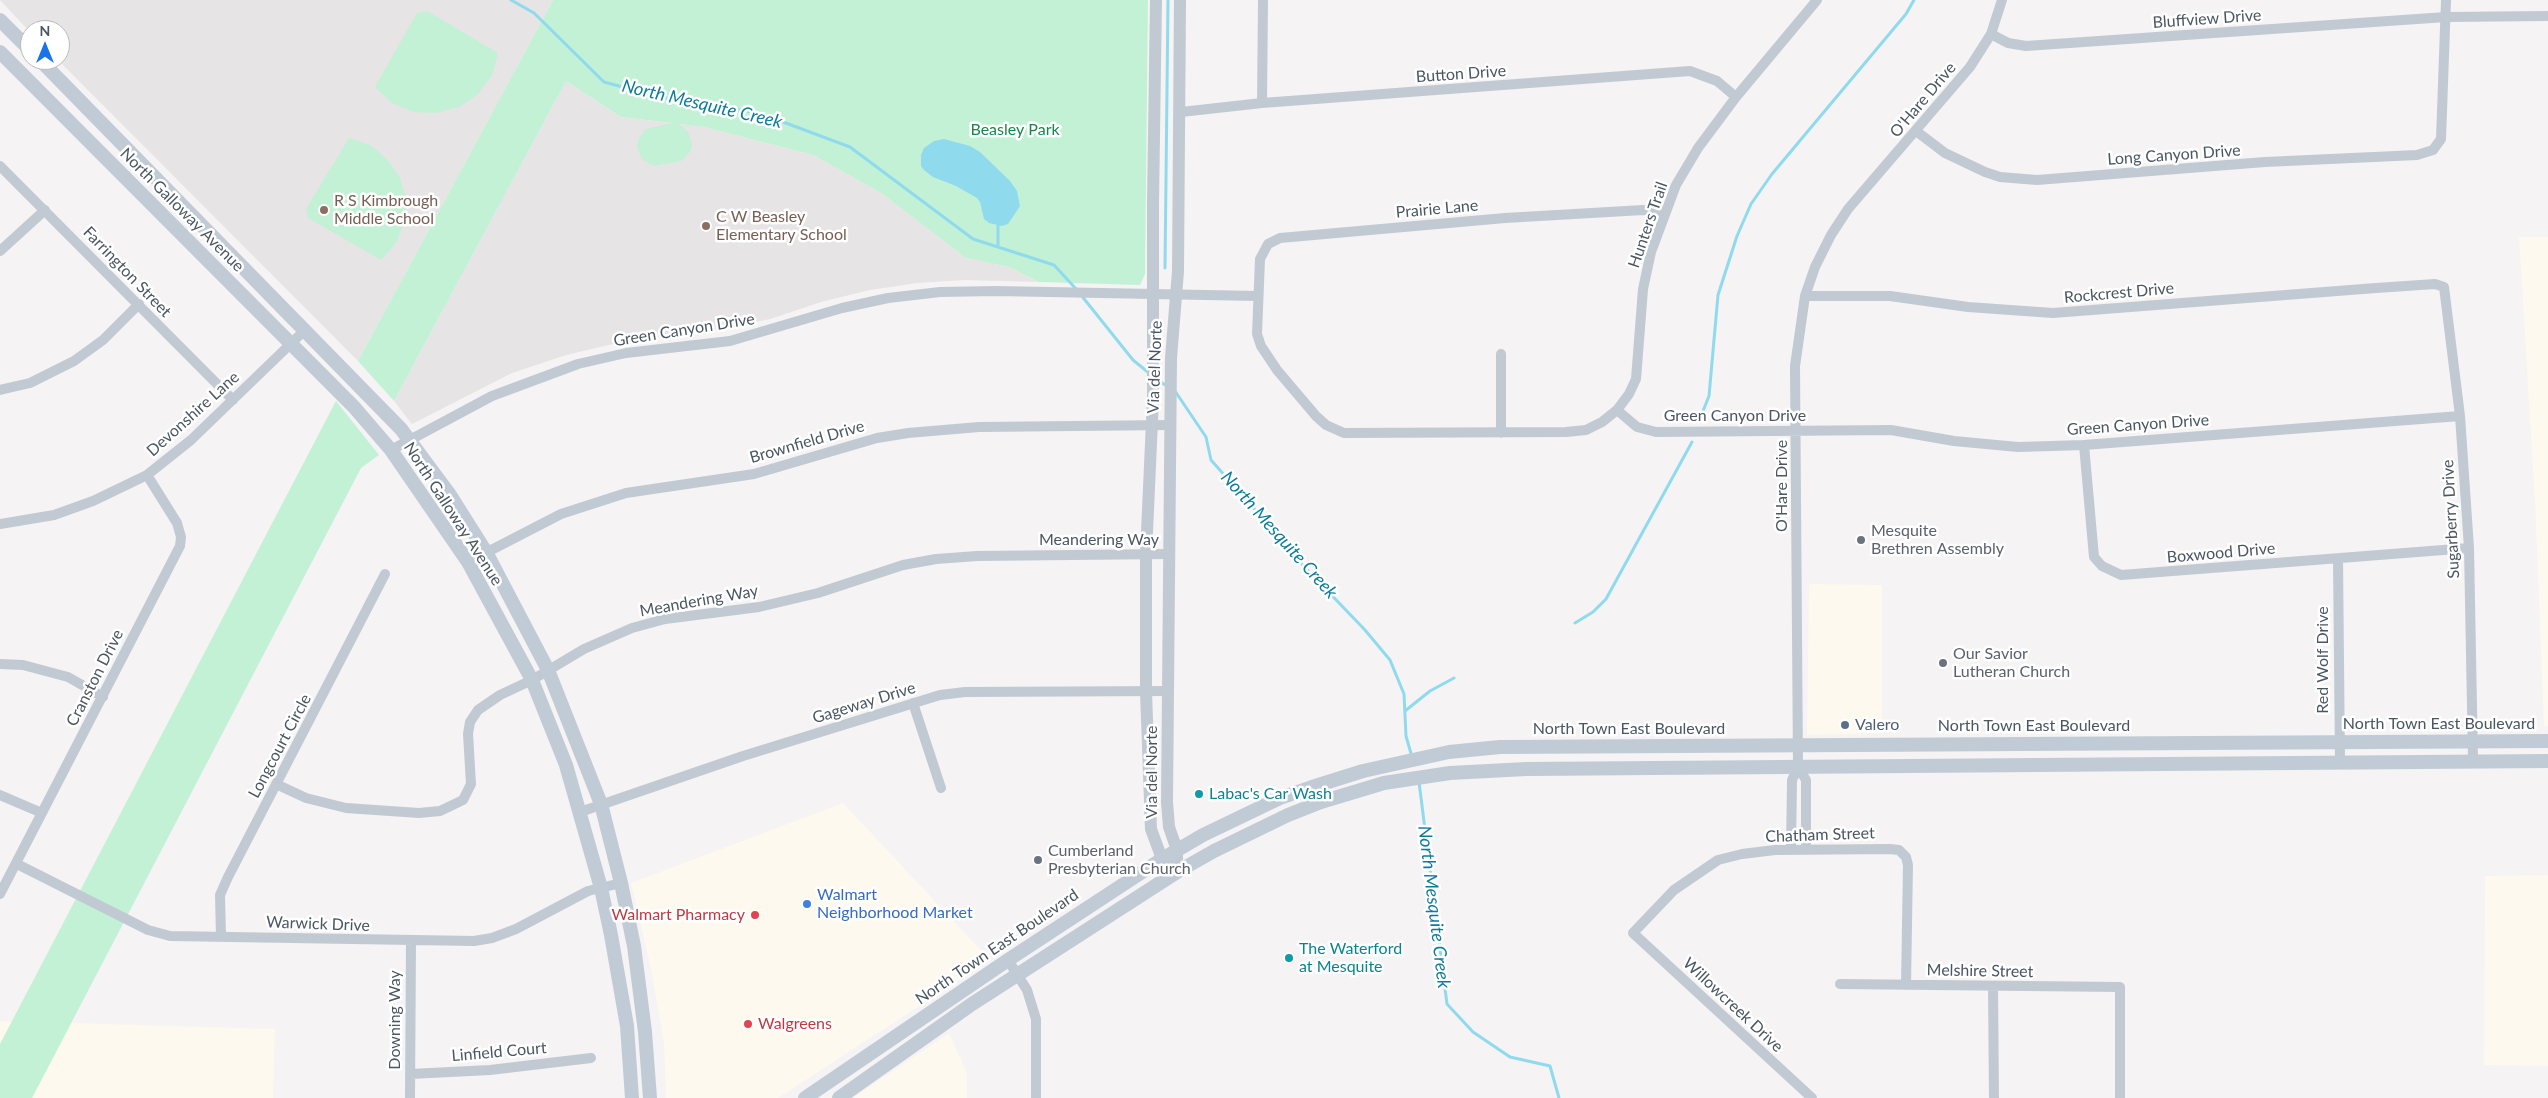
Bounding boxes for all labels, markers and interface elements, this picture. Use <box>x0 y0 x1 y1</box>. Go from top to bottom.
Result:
street label: Bluffview Drive <box>2152 6 2262 32</box>
north arrow <box>20 20 70 70</box>
text: N <box>40 22 50 39</box>
street label: O'Hare Drive <box>1886 59 1960 141</box>
street label: Button Drive <box>1415 61 1507 87</box>
water label: North Mesquite Creek <box>620 75 784 133</box>
park label: Beasley Park <box>970 120 1060 140</box>
street label: Long Canyon Drive <box>2107 141 2241 169</box>
street label: North Galloway Avenue <box>116 144 248 276</box>
street label: Hunters Trail <box>1624 179 1672 271</box>
place label: R S Kimbrough Middle School <box>334 191 438 229</box>
street label: Prairie Lane <box>1395 196 1479 222</box>
marker: R S Kimbrough Middle School <box>318 204 330 216</box>
place label: C W Beasley Elementary School <box>716 207 847 245</box>
marker: C W Beasley Elementary School <box>700 220 712 232</box>
street label: Farrington Street <box>79 223 175 321</box>
street label: Rockcrest Drive <box>2063 279 2175 307</box>
street label: Green Canyon Drive <box>612 309 756 351</box>
street label: Via del Norte <box>1144 320 1166 414</box>
street label: Devonshire Lane <box>143 368 243 460</box>
street label: Green Canyon Drive <box>1664 406 1806 426</box>
street label: Green Canyon Drive <box>2066 410 2210 440</box>
street label: Brownfield Drive <box>747 416 867 468</box>
street label: North Galloway Avenue <box>399 439 507 589</box>
street label: O'Hare Drive <box>1772 440 1792 532</box>
street label: Sugarberry Drive <box>2438 459 2464 579</box>
water label: North Mesquite Creek <box>1216 467 1342 603</box>
place label: Mesquite Brethren Assembly <box>1871 521 2004 559</box>
street label: Meandering Way <box>1039 530 1159 550</box>
marker: Mesquite Brethren Assembly <box>1855 534 1867 546</box>
street label: Boxwood Drive <box>2166 539 2276 567</box>
street label: Meandering Way <box>638 581 760 621</box>
street label: Red Wolf Drive <box>2313 606 2333 714</box>
street label: Cranston Drive <box>62 626 128 730</box>
place label: Our Savior Lutheran Church <box>1953 644 2070 682</box>
marker: Our Savior Lutheran Church <box>1937 657 1949 669</box>
street label: Gageway Drive <box>810 678 918 728</box>
street label: Longcourt Circle <box>245 691 315 801</box>
street label: North Town East Boulevard <box>2343 714 2535 734</box>
place label: Valero <box>1855 715 1899 735</box>
street label: North Town East Boulevard <box>1938 716 2130 736</box>
street label: North Town East Boulevard <box>1533 719 1725 739</box>
marker: Valero <box>1839 719 1851 731</box>
street label: Via del Norte <box>1142 725 1162 819</box>
place label: Labac's Car Wash <box>1209 784 1332 804</box>
marker: Labac's Car Wash <box>1193 788 1205 800</box>
street label: Chatham Street <box>1765 823 1875 847</box>
water label: North Mesquite Creek <box>1413 824 1455 990</box>
place label: Cumberland Presbyterian Church <box>1048 841 1191 879</box>
marker: Cumberland Presbyterian Church <box>1032 854 1044 866</box>
place label: Walmart Neighborhood Market <box>817 885 973 923</box>
street label: North Town East Boulevard <box>912 885 1082 1009</box>
marker: Walmart Neighborhood Market <box>801 898 813 910</box>
place label: Walmart Pharmacy <box>612 905 745 925</box>
marker: Walmart Pharmacy <box>749 909 761 921</box>
street label: Warwick Drive <box>266 913 370 935</box>
place label: The Waterford at Mesquite <box>1299 939 1402 977</box>
marker: The Waterford at Mesquite <box>1283 952 1295 964</box>
street label: Willowcreek Drive <box>1679 954 1787 1056</box>
street label: Melshire Street <box>1926 960 2034 982</box>
street label: Downing Way <box>385 970 405 1070</box>
place label: Walgreens <box>758 1014 832 1034</box>
marker: Walgreens <box>742 1018 754 1030</box>
street label: Linfield Court <box>451 1038 547 1066</box>

